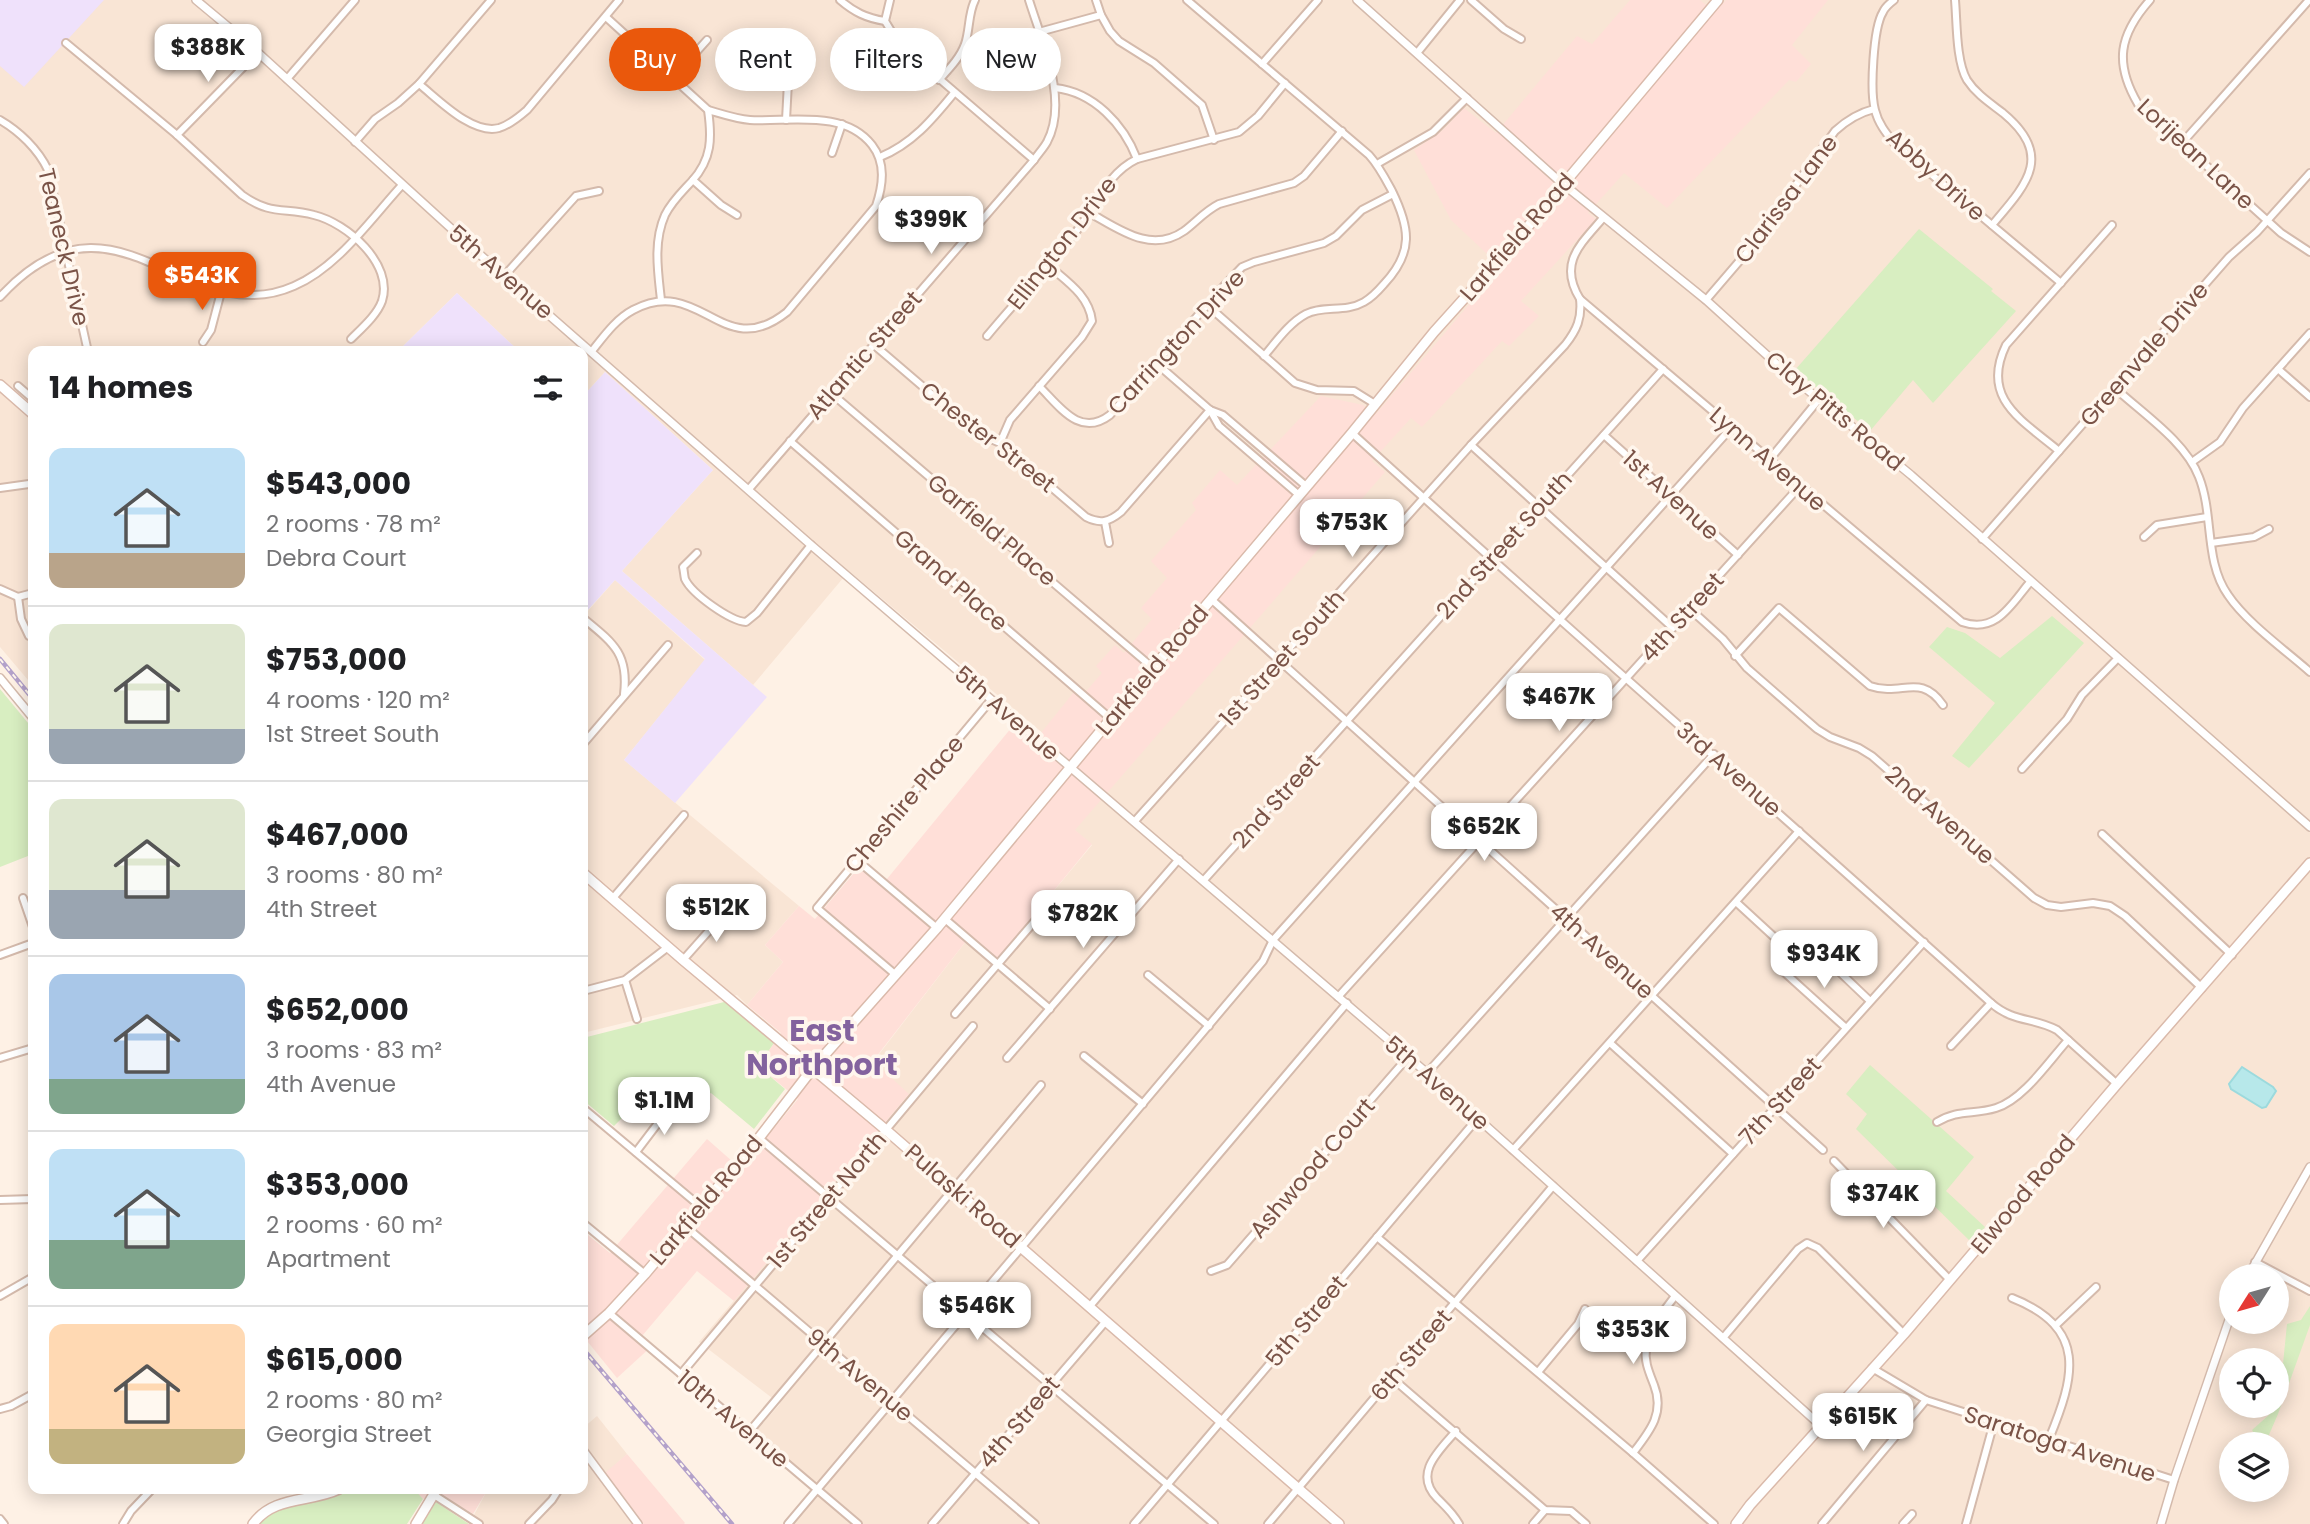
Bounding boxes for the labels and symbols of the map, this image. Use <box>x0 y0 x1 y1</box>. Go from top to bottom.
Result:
pin: $388K <box>159 24 257 84</box>
street label: Lorijean Lane <box>2130 91 2262 217</box>
street label: Abby Drive <box>1879 122 1993 228</box>
street label: Clarissa Lane <box>1727 128 1845 270</box>
street label: Teaneck Drive <box>30 165 98 329</box>
street label: Larkfield Road <box>1452 166 1582 308</box>
street label: Ellington Drive <box>1000 170 1124 316</box>
pin: $399K <box>882 196 980 256</box>
street label: 5th Avenue <box>441 217 561 327</box>
pin: $543K <box>153 252 251 312</box>
street label: Carrington Drive <box>1100 262 1252 422</box>
street label: Greenvale Drive <box>2072 275 2216 433</box>
street label: Atlantic Street <box>799 284 929 426</box>
street label: Clay Pitts Road <box>1759 344 1911 478</box>
street label: Chester Street <box>914 374 1062 500</box>
street label: Lynn Avenue <box>1703 399 1833 519</box>
street label: 1st Avenue <box>1616 443 1726 547</box>
street label: 2nd Street South <box>1429 464 1579 626</box>
street label: Garfield Place <box>921 466 1063 594</box>
pin: $753K <box>1303 500 1401 559</box>
street label: Grand Place <box>887 522 1015 638</box>
street label: 4th Street <box>1633 565 1731 669</box>
street label: 1st Street South <box>1212 583 1352 733</box>
street label: Larkfield Road <box>1088 598 1216 742</box>
street label: 5th Avenue <box>947 658 1067 768</box>
pin: $467K <box>1510 674 1608 733</box>
street label: 3rd Avenue <box>1669 714 1789 824</box>
street label: Cheshire Place <box>837 728 971 880</box>
street label: 2nd Street <box>1225 747 1327 855</box>
street label: 2nd Avenue <box>1878 758 2002 872</box>
pin: $652K <box>1435 804 1533 863</box>
pin: $512K <box>667 884 765 944</box>
pin: $782K <box>1034 890 1132 950</box>
street label: 4th Avenue <box>1543 896 1661 1006</box>
pin: $934K <box>1775 930 1873 990</box>
district label: East Northport <box>746 1009 898 1086</box>
street label: 5th Avenue <box>1377 1028 1497 1138</box>
street label: 7th Street <box>1732 1050 1828 1152</box>
pin: $1.1M <box>615 1078 713 1137</box>
street label: Ashwood Court <box>1242 1091 1382 1245</box>
street label: 1st Street North <box>760 1125 894 1275</box>
street label: Elwood Road <box>1963 1127 2083 1261</box>
street label: Larkfield Road <box>642 1128 770 1272</box>
street label: Pulaski Road <box>898 1136 1028 1256</box>
pin: $374K <box>1834 1170 1932 1230</box>
north arrow <box>2219 1264 2289 1334</box>
street label: 5th Street <box>1258 1268 1354 1374</box>
pin: $546K <box>928 1282 1026 1342</box>
street label: 6th Street <box>1363 1302 1459 1408</box>
pin: $353K <box>1584 1306 1682 1366</box>
street label: 9th Avenue <box>800 1321 920 1429</box>
street label: 10th Avenue <box>670 1363 796 1475</box>
street label: 4th Street <box>971 1369 1067 1475</box>
pin: $615K <box>1814 1394 1912 1453</box>
street label: Saratoga Avenue <box>1960 1398 2160 1490</box>

